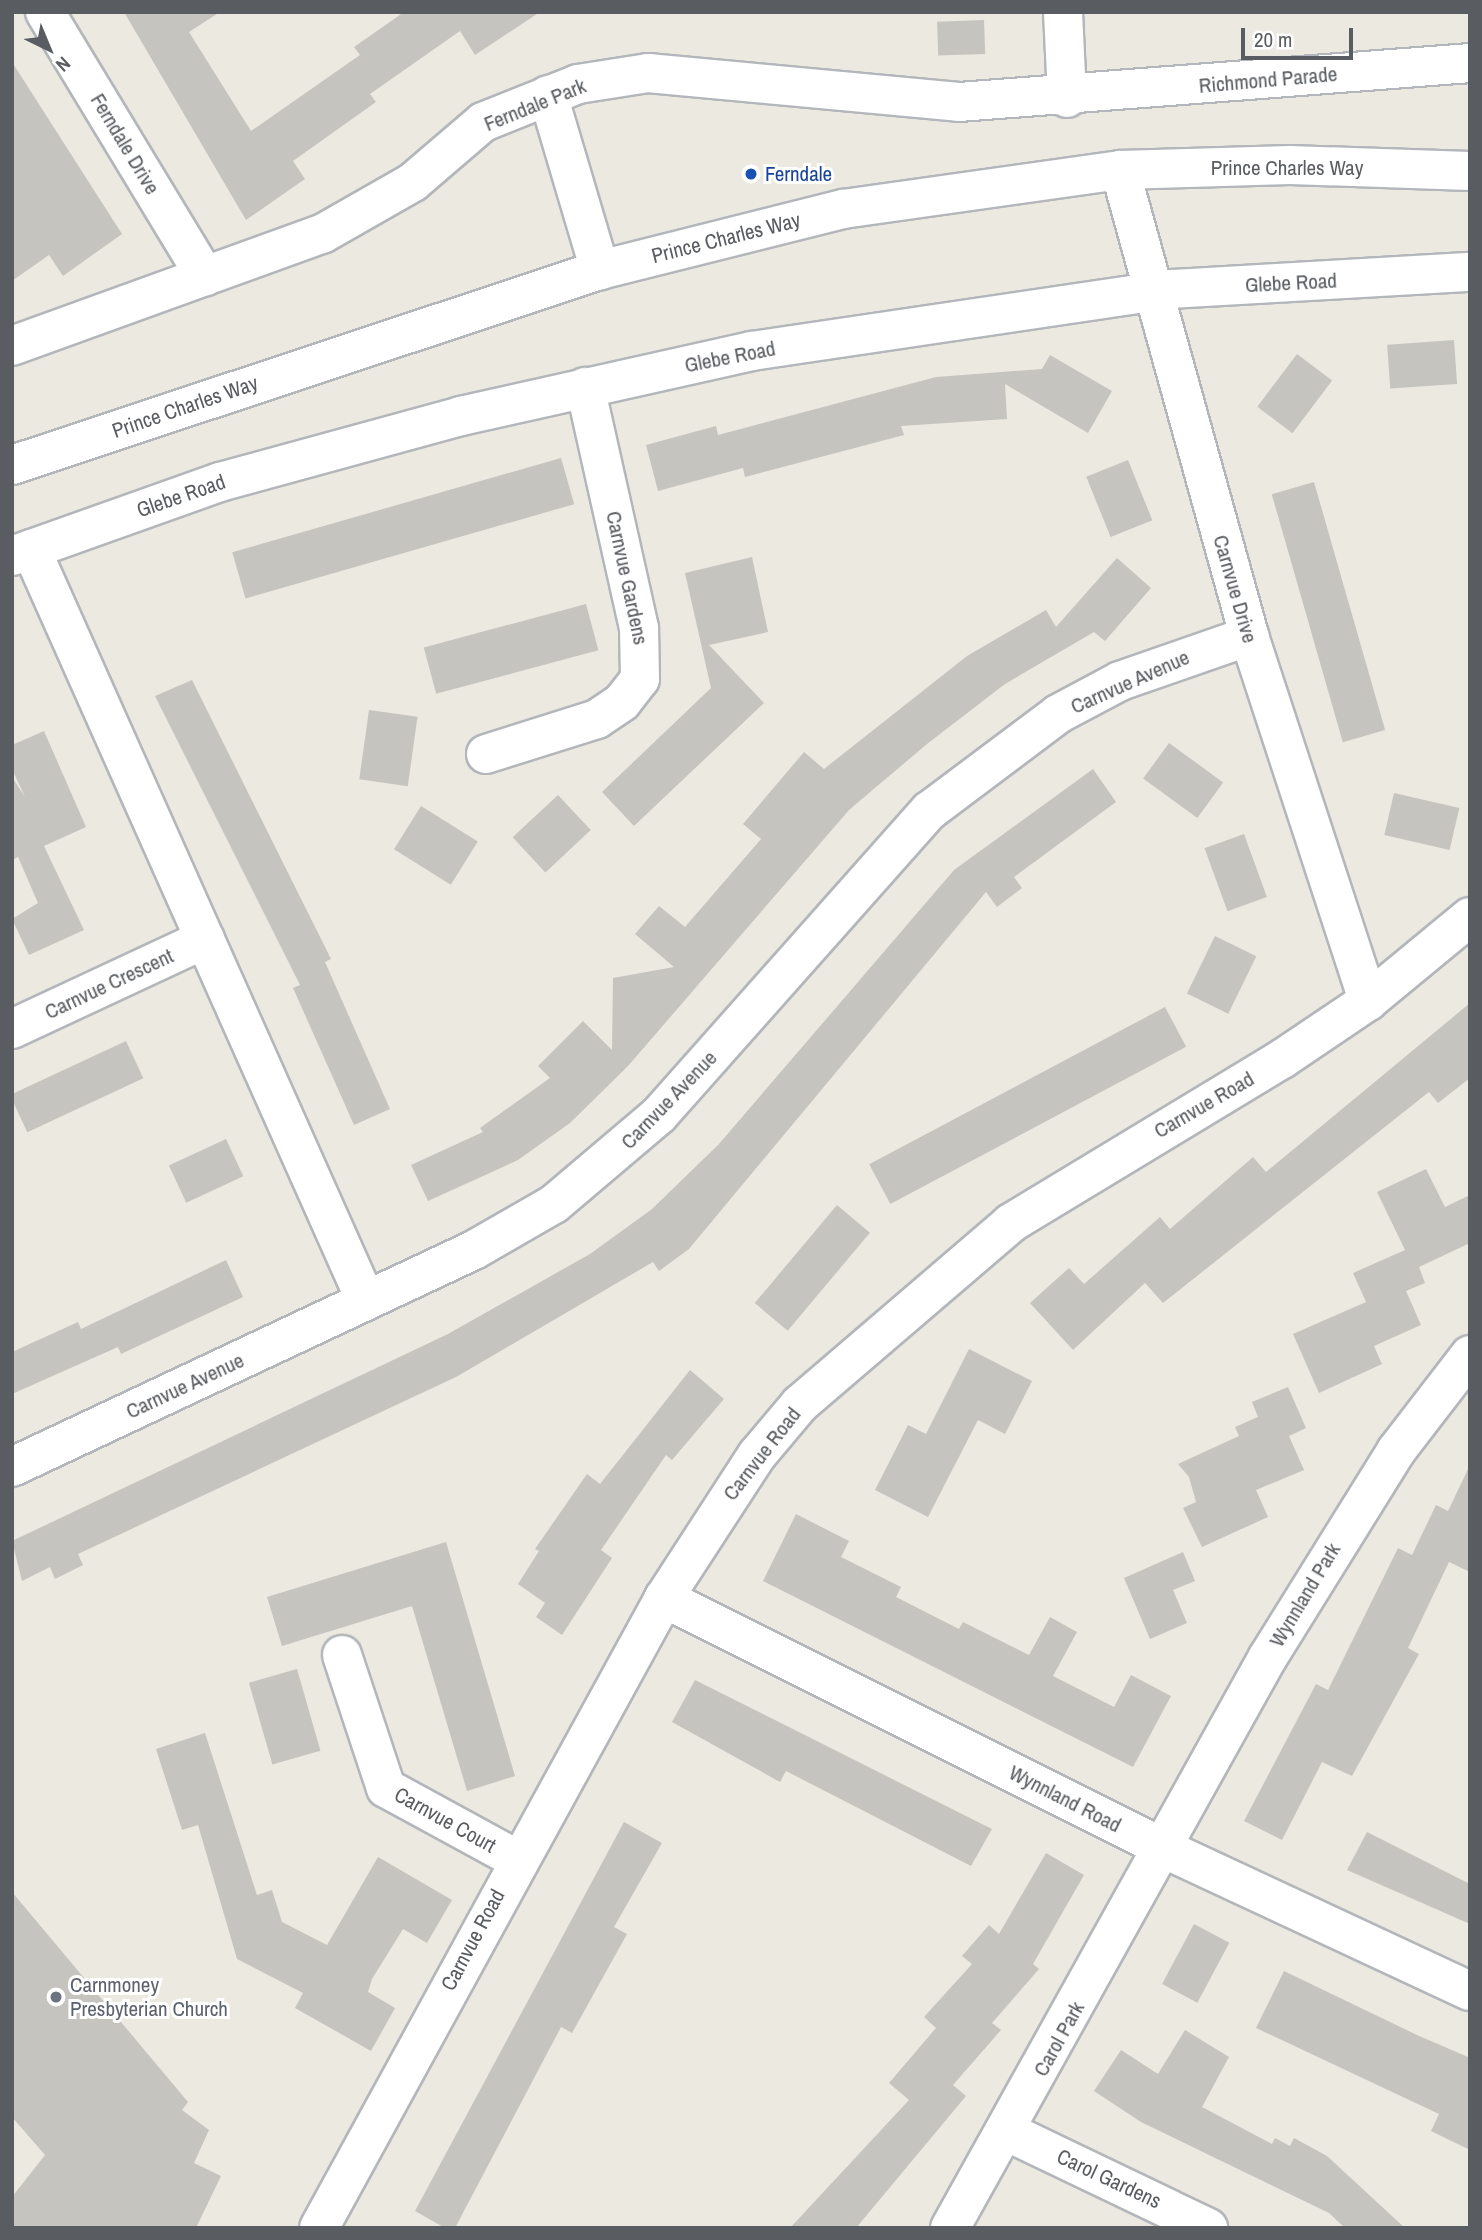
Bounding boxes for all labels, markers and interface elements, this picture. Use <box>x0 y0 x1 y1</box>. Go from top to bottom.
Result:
north arrow <box>14 14 84 84</box>
scale bar <box>1244 14 1356 58</box>
text: 20 m <box>1254 25 1292 54</box>
text: N <box>50 51 76 78</box>
street label: Richmond Parade <box>1198 61 1338 99</box>
street label: Ferndale Park <box>481 73 589 137</box>
street label: Ferndale Drive <box>85 89 165 199</box>
street label: Prince Charles Way <box>1211 155 1363 181</box>
place label: Ferndale <box>765 161 832 187</box>
marker: Ferndale <box>743 166 759 182</box>
street label: Prince Charles Way <box>649 207 803 269</box>
street label: Glebe Road <box>1244 268 1338 298</box>
street label: Glebe Road <box>682 336 778 378</box>
street label: Prince Charles Way <box>109 370 261 444</box>
street label: Glebe Road <box>133 469 229 523</box>
street label: Carnvue Gardens <box>601 509 653 647</box>
street label: Carnvue Drive <box>1208 532 1262 646</box>
street label: Carnvue Avenue <box>1066 644 1194 720</box>
street label: Carnvue Crescent <box>41 943 177 1025</box>
street label: Carnvue Avenue <box>615 1045 723 1155</box>
street label: Carnvue Road <box>1150 1066 1258 1144</box>
street label: Carnvue Avenue <box>122 1348 248 1424</box>
street label: Carnvue Road <box>718 1402 806 1506</box>
street label: Wynnland Park <box>1264 1539 1346 1651</box>
street label: Wynnland Road <box>1005 1760 1125 1838</box>
street label: Carnvue Court <box>390 1782 500 1858</box>
street label: Carnvue Road <box>436 1885 510 1995</box>
place label: Carnmoney Presbyterian Church <box>70 1972 228 2022</box>
marker: Carnmoney Presbyterian Church <box>48 1989 64 2005</box>
street label: Carol Park <box>1028 1997 1090 2081</box>
street label: Carol Gardens <box>1053 2144 1165 2214</box>

